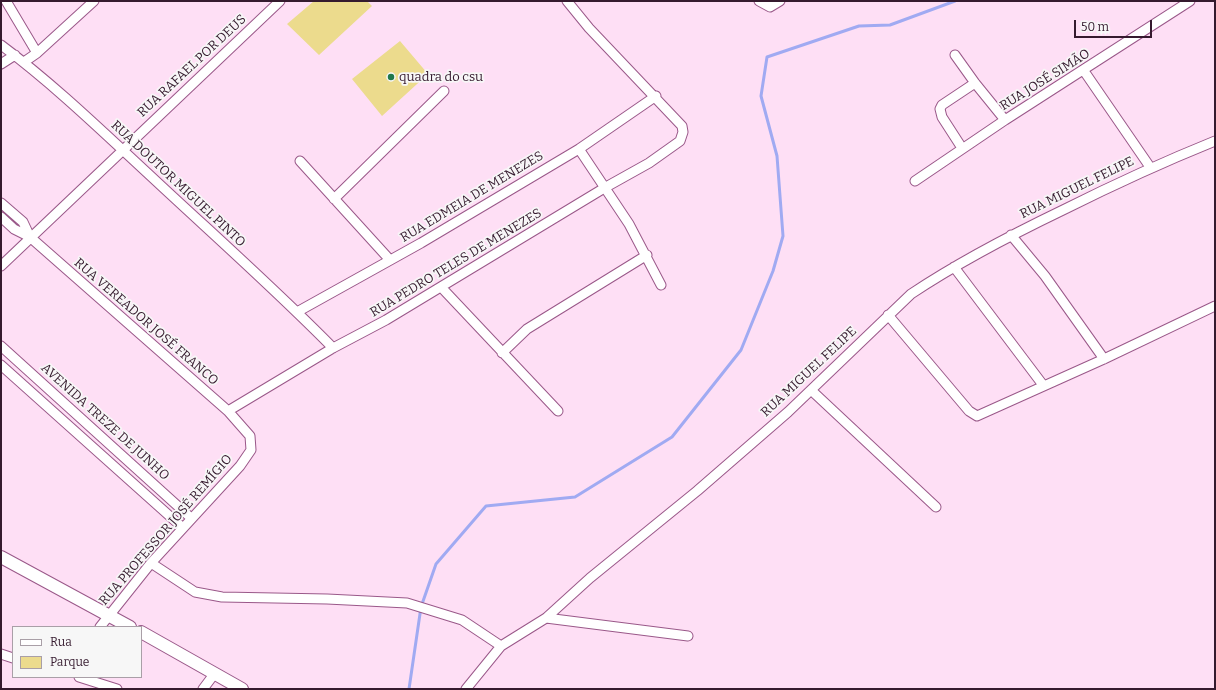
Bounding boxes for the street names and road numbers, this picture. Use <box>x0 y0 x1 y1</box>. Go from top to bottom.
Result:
street label: RUA RAFAEL POR DEUS <box>134 12 250 120</box>
street label: RUA JOSÉ SIMÃO <box>997 46 1093 114</box>
street label: RUA DOUTOR MIGUEL PINTO <box>108 118 248 250</box>
street label: RUA EDMEIA DE MENEZES <box>398 148 546 246</box>
street label: RUA MIGUEL FELIPE <box>1018 154 1136 222</box>
street label: RUA PEDRO TELES DE MENEZES <box>367 205 545 321</box>
street label: RUA VEREADOR JOSÉ FRANCO <box>71 255 221 389</box>
street label: RUA MIGUEL FELIPE <box>758 324 860 420</box>
street label: AVENIDA TREZE DE JUNHO <box>38 360 172 484</box>
street label: RUA PROFESSOR JOSÉ REMÍGIO <box>96 451 236 609</box>

